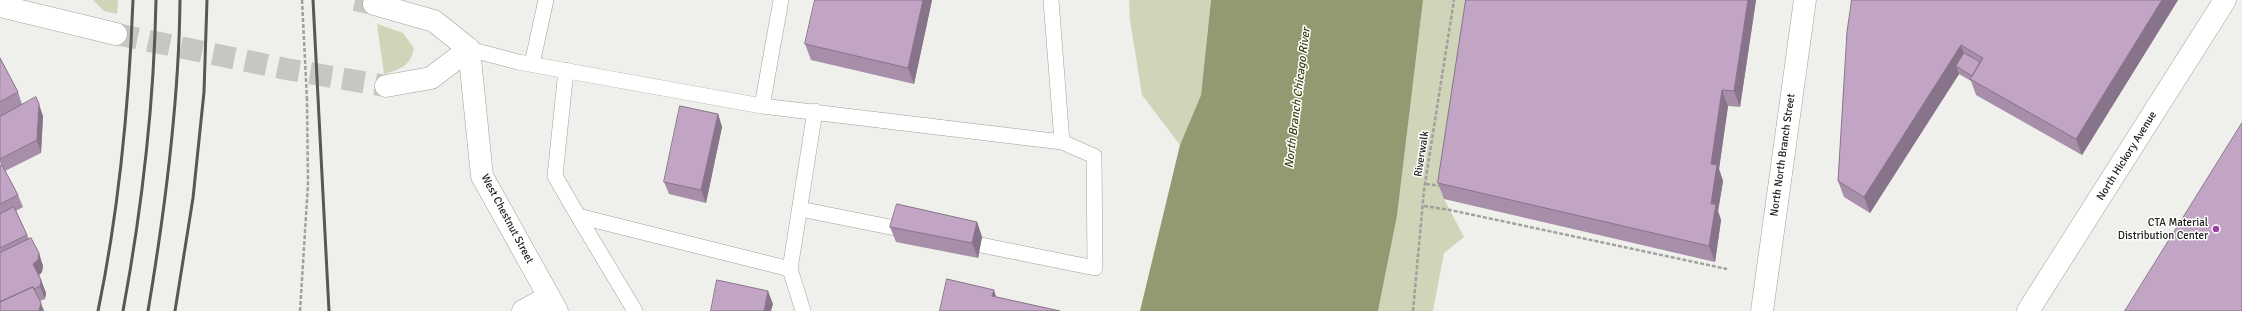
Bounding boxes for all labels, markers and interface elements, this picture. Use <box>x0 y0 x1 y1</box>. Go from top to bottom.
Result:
water label: North Branch Chicago River <box>1282 27 1314 169</box>
street label: North North Branch Street <box>1768 93 1798 217</box>
street label: North Hickory Avenue <box>2094 109 2160 203</box>
street label: Riverwalk <box>1412 130 1432 178</box>
street label: West Chestnut Street <box>478 172 536 266</box>
place label: CTA Material Distribution Center <box>2118 216 2208 242</box>
marker: CTA Material Distribution Center <box>2211 224 2221 234</box>

